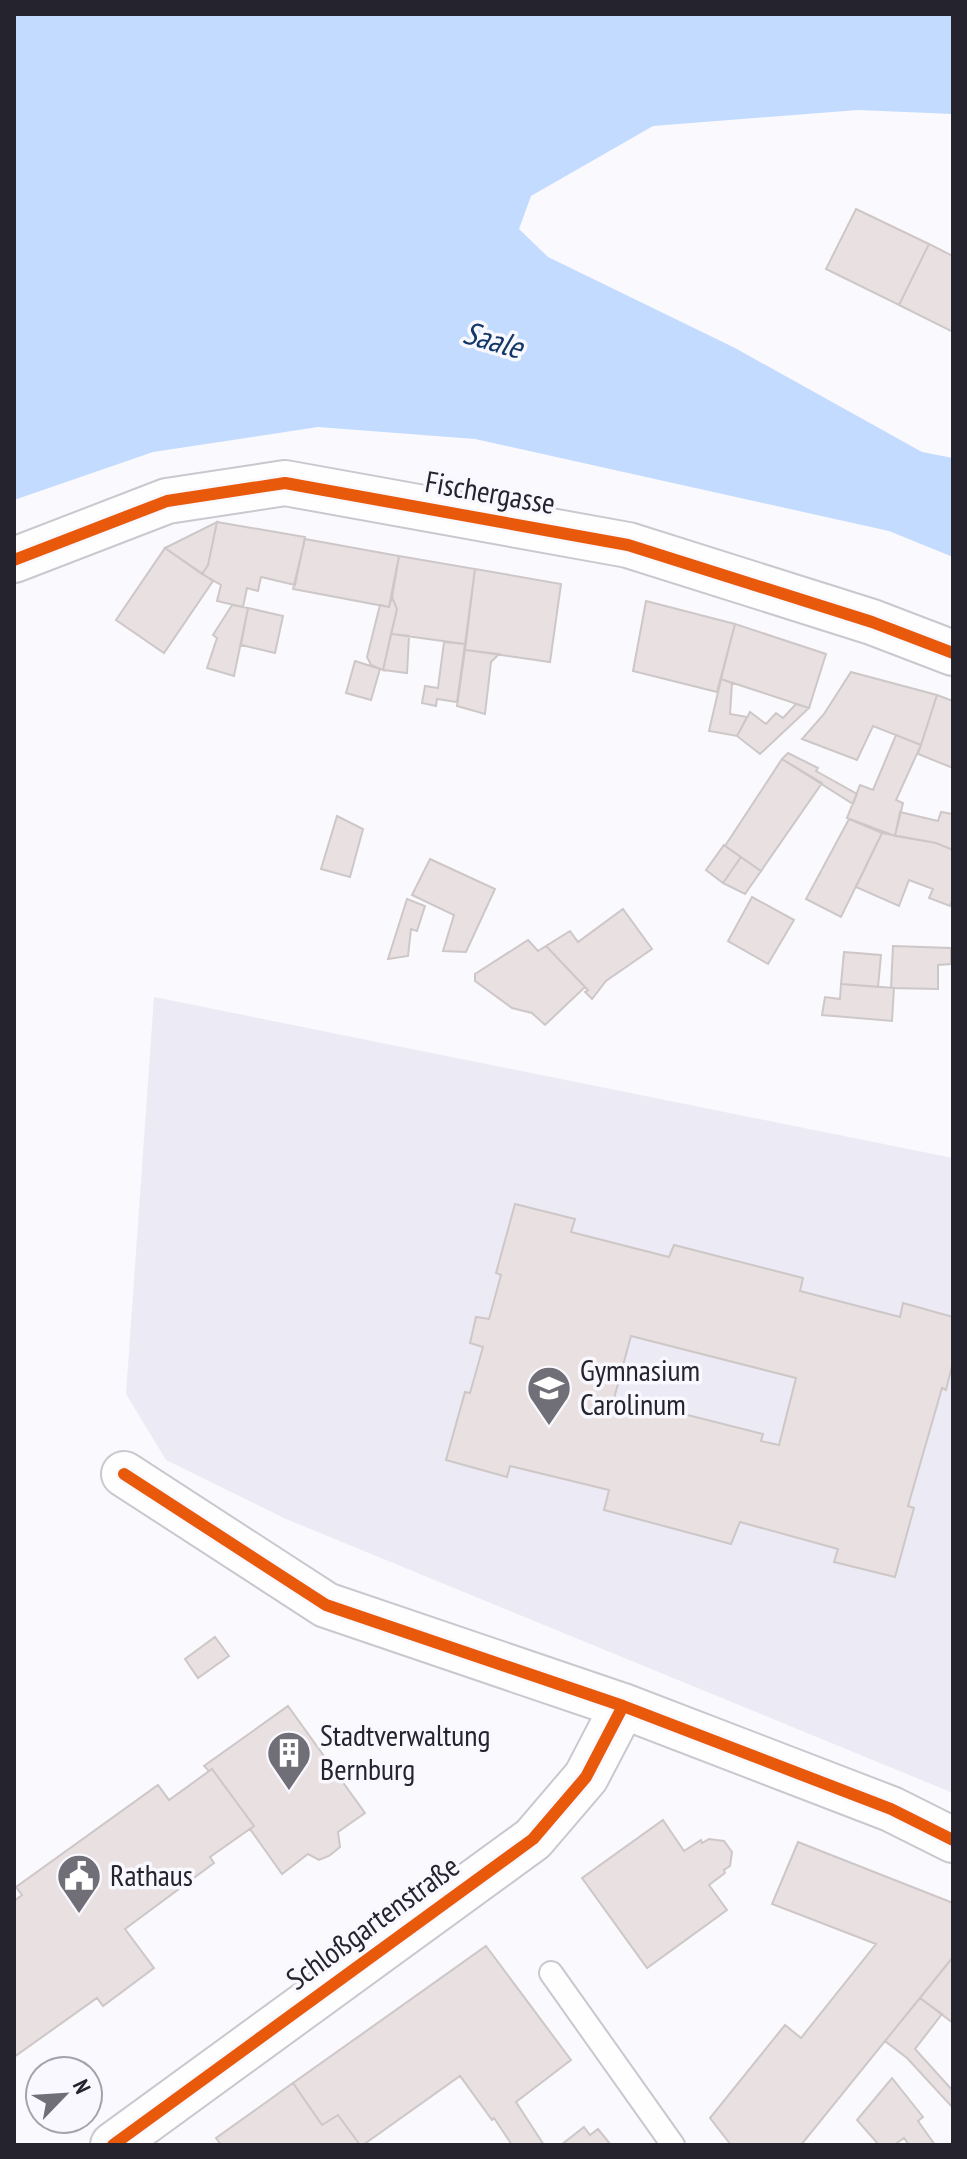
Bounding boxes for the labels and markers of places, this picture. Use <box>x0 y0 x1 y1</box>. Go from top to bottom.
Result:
place label: Gymnasium Carolinum <box>580 1350 700 1423</box>
school or university icon: Gymnasium Carolinum <box>525 1364 573 1427</box>
place label: Stadtverwaltung Bernburg <box>320 1715 491 1788</box>
building icon: Stadtverwaltung Bernburg <box>265 1729 313 1792</box>
public building icon: Rathaus <box>55 1852 103 1915</box>
place label: Rathaus <box>110 1855 193 1894</box>

